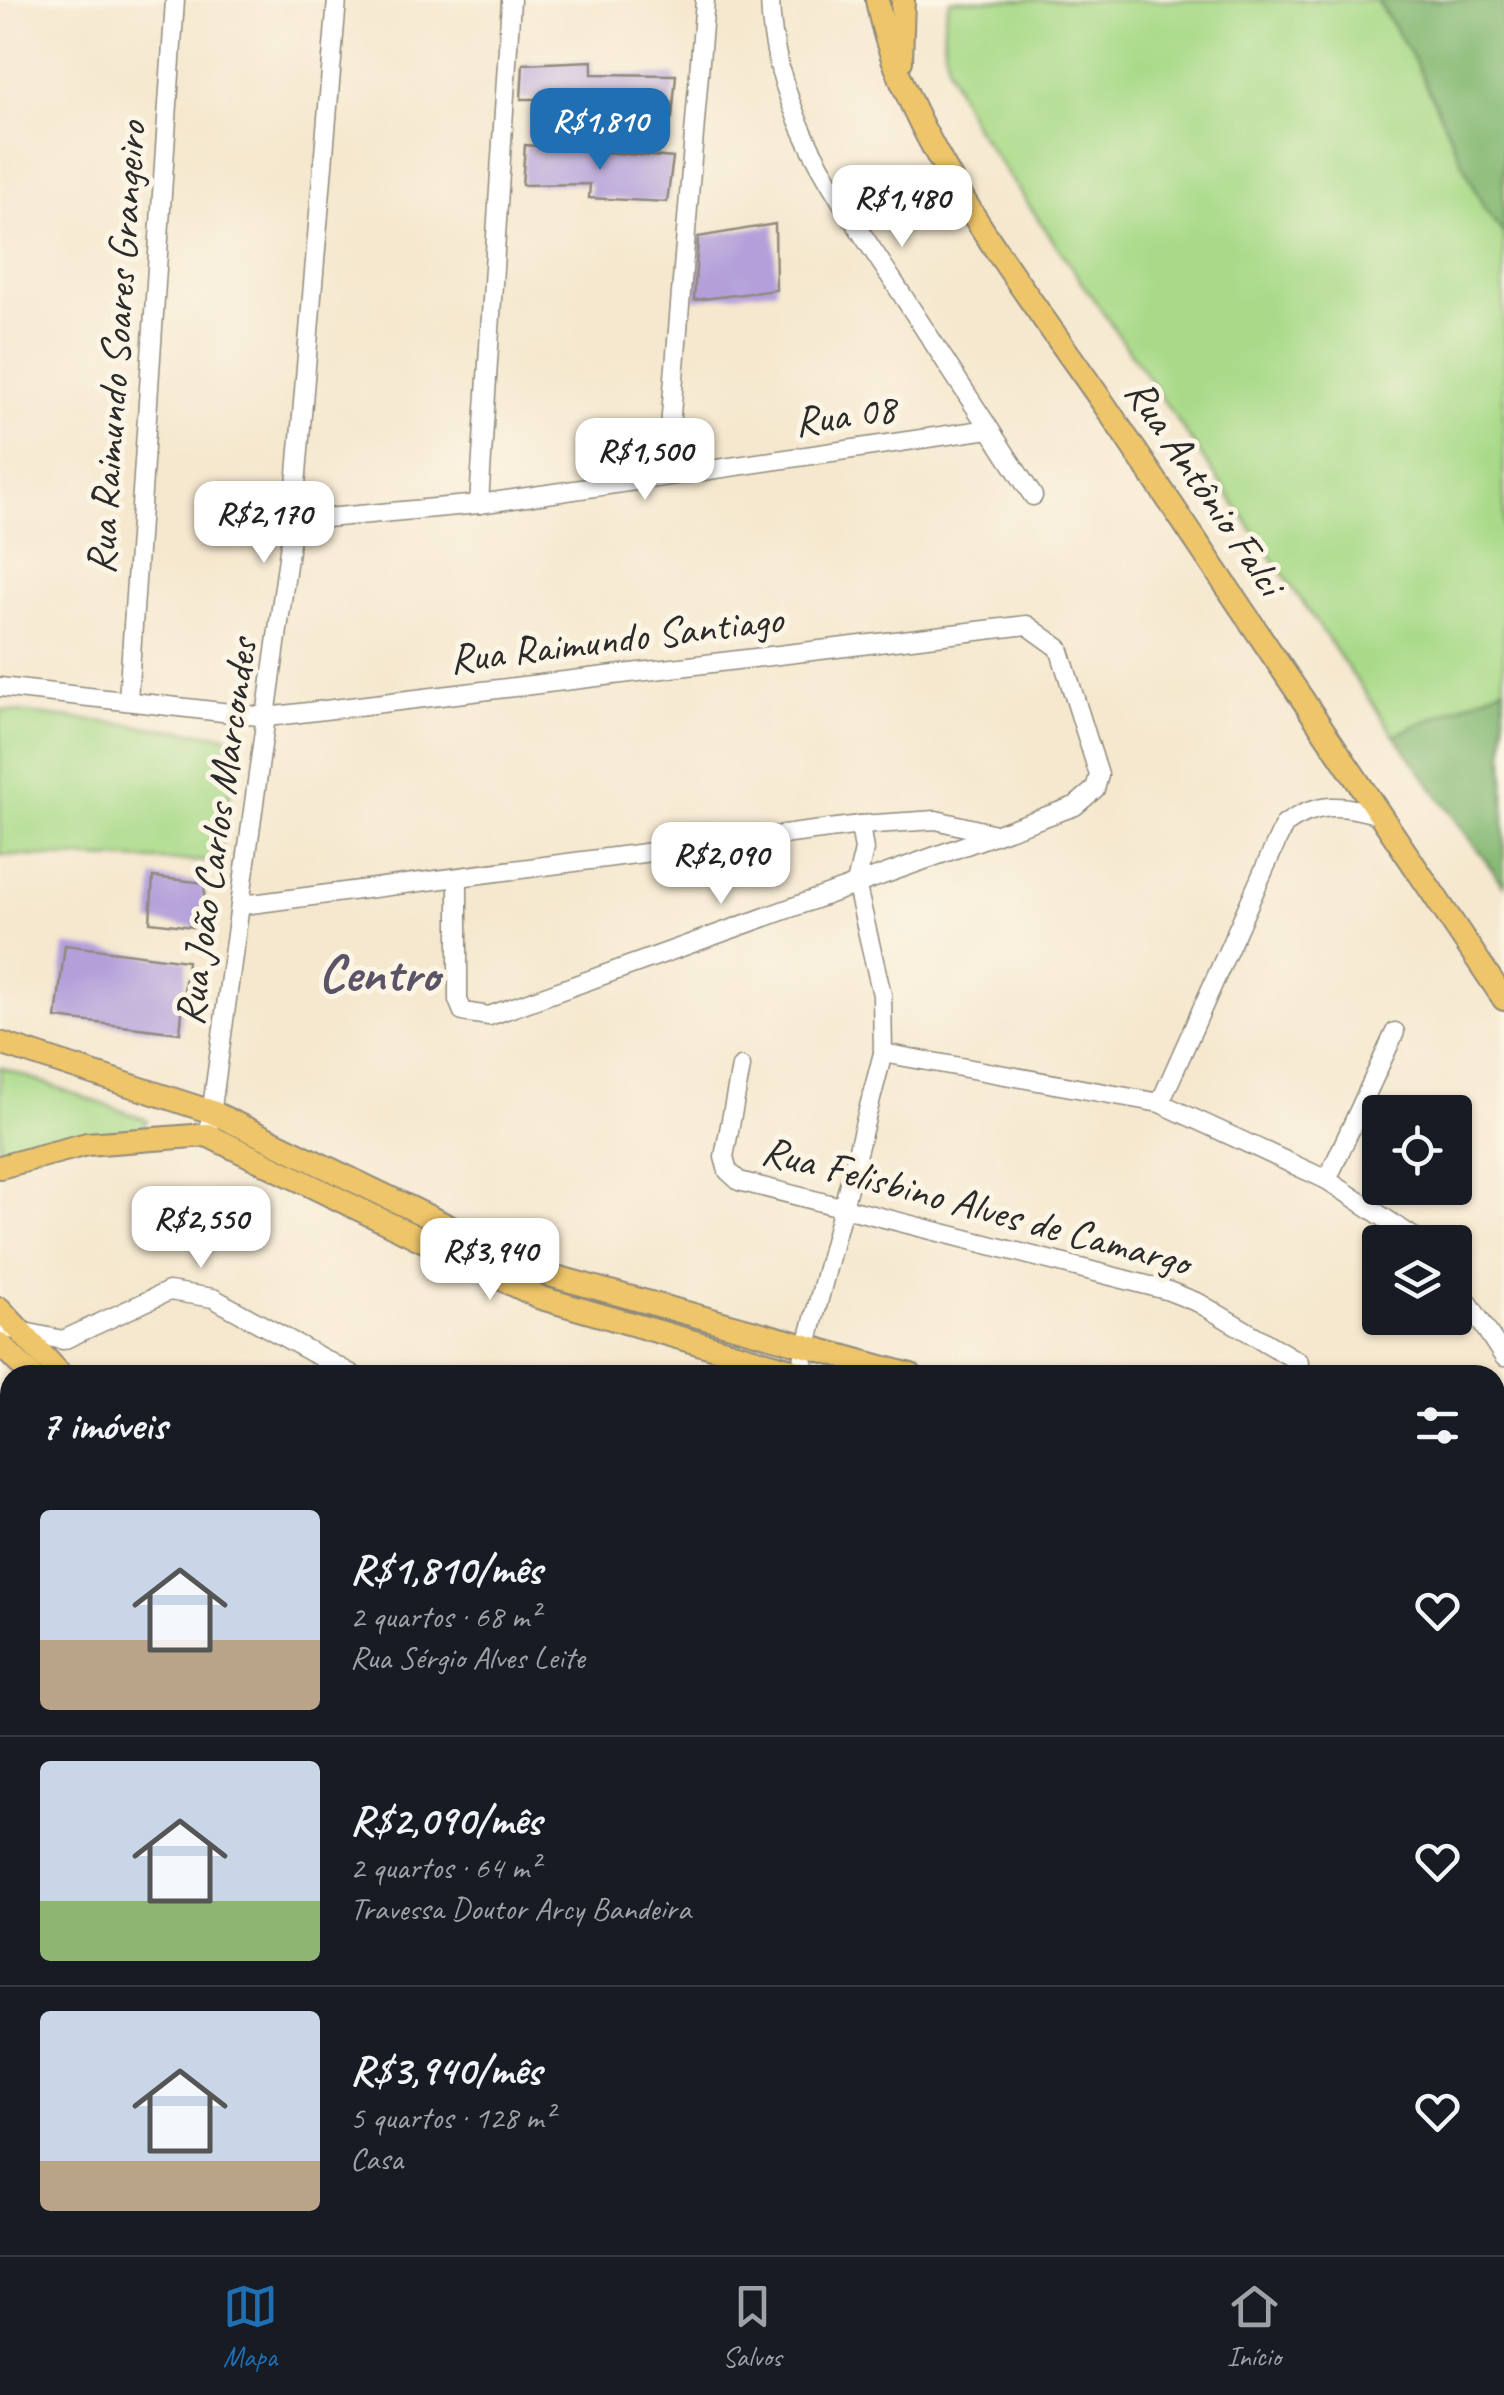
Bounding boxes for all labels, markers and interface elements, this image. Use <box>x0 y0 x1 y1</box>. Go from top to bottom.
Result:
pin: R$1,810 <box>508 88 692 173</box>
text: R$1,810 <box>552 100 648 141</box>
street label: Rua Raimundo Soares Grangeiro <box>74 118 158 576</box>
pin: R$1,480 <box>810 165 994 250</box>
text: R$1,480 <box>854 177 950 218</box>
street label: Rua Antônio Falci <box>1113 369 1300 610</box>
street label: Rua 08 <box>791 381 903 448</box>
pin: R$1,500 <box>553 418 737 503</box>
text: R$1,500 <box>597 430 693 471</box>
pin: R$2,170 <box>172 481 356 566</box>
text: R$2,170 <box>216 493 312 534</box>
street label: Rua Raimundo Santiago <box>446 592 788 686</box>
street label: Rua João Carlos Marcondes <box>163 632 270 1029</box>
pin: R$2,090 <box>629 822 813 907</box>
text: R$2,090 <box>673 834 769 875</box>
district label: Centro <box>319 941 445 1007</box>
map controls <box>1362 1095 1472 1335</box>
button: locate <box>1362 1095 1472 1205</box>
street label: Rua Felisbino Alves de Camargo <box>756 1123 1200 1290</box>
pin: R$2,550 <box>109 1186 293 1271</box>
text: R$2,550 <box>154 1198 248 1239</box>
pin: R$3,940 <box>398 1218 582 1303</box>
button: layers <box>1362 1225 1472 1335</box>
text: R$3,940 <box>442 1230 538 1271</box>
icon: filters <box>1410 1398 1465 1453</box>
text: 7 imóveis <box>40 1399 167 1452</box>
text: R$1,810/mês <box>350 1543 542 1596</box>
icon: home <box>120 1550 240 1670</box>
icon: heart <box>1410 1583 1465 1638</box>
text: 2 quartos · 68 m² <box>350 1596 539 1637</box>
text: Rua Sérgio Alves Leite <box>350 1637 585 1678</box>
text: R$2,090/mês <box>350 1794 541 1847</box>
icon: home <box>120 1801 240 1921</box>
icon: heart <box>1410 1834 1465 1889</box>
text: 2 quartos · 64 m² <box>350 1847 539 1888</box>
text: Travessa Doutor Arcy Bandeira <box>350 1888 691 1929</box>
text: R$3,940/mês <box>350 2044 541 2097</box>
icon: home <box>120 2051 240 2171</box>
icon: heart <box>1410 2084 1465 2139</box>
text: 5 quartos · 128 m² <box>350 2097 553 2138</box>
text: Casa <box>350 2138 403 2179</box>
tab: Mapa <box>223 2279 278 2374</box>
tab: Salvos <box>723 2279 782 2374</box>
tab: Início <box>1227 2279 1282 2374</box>

